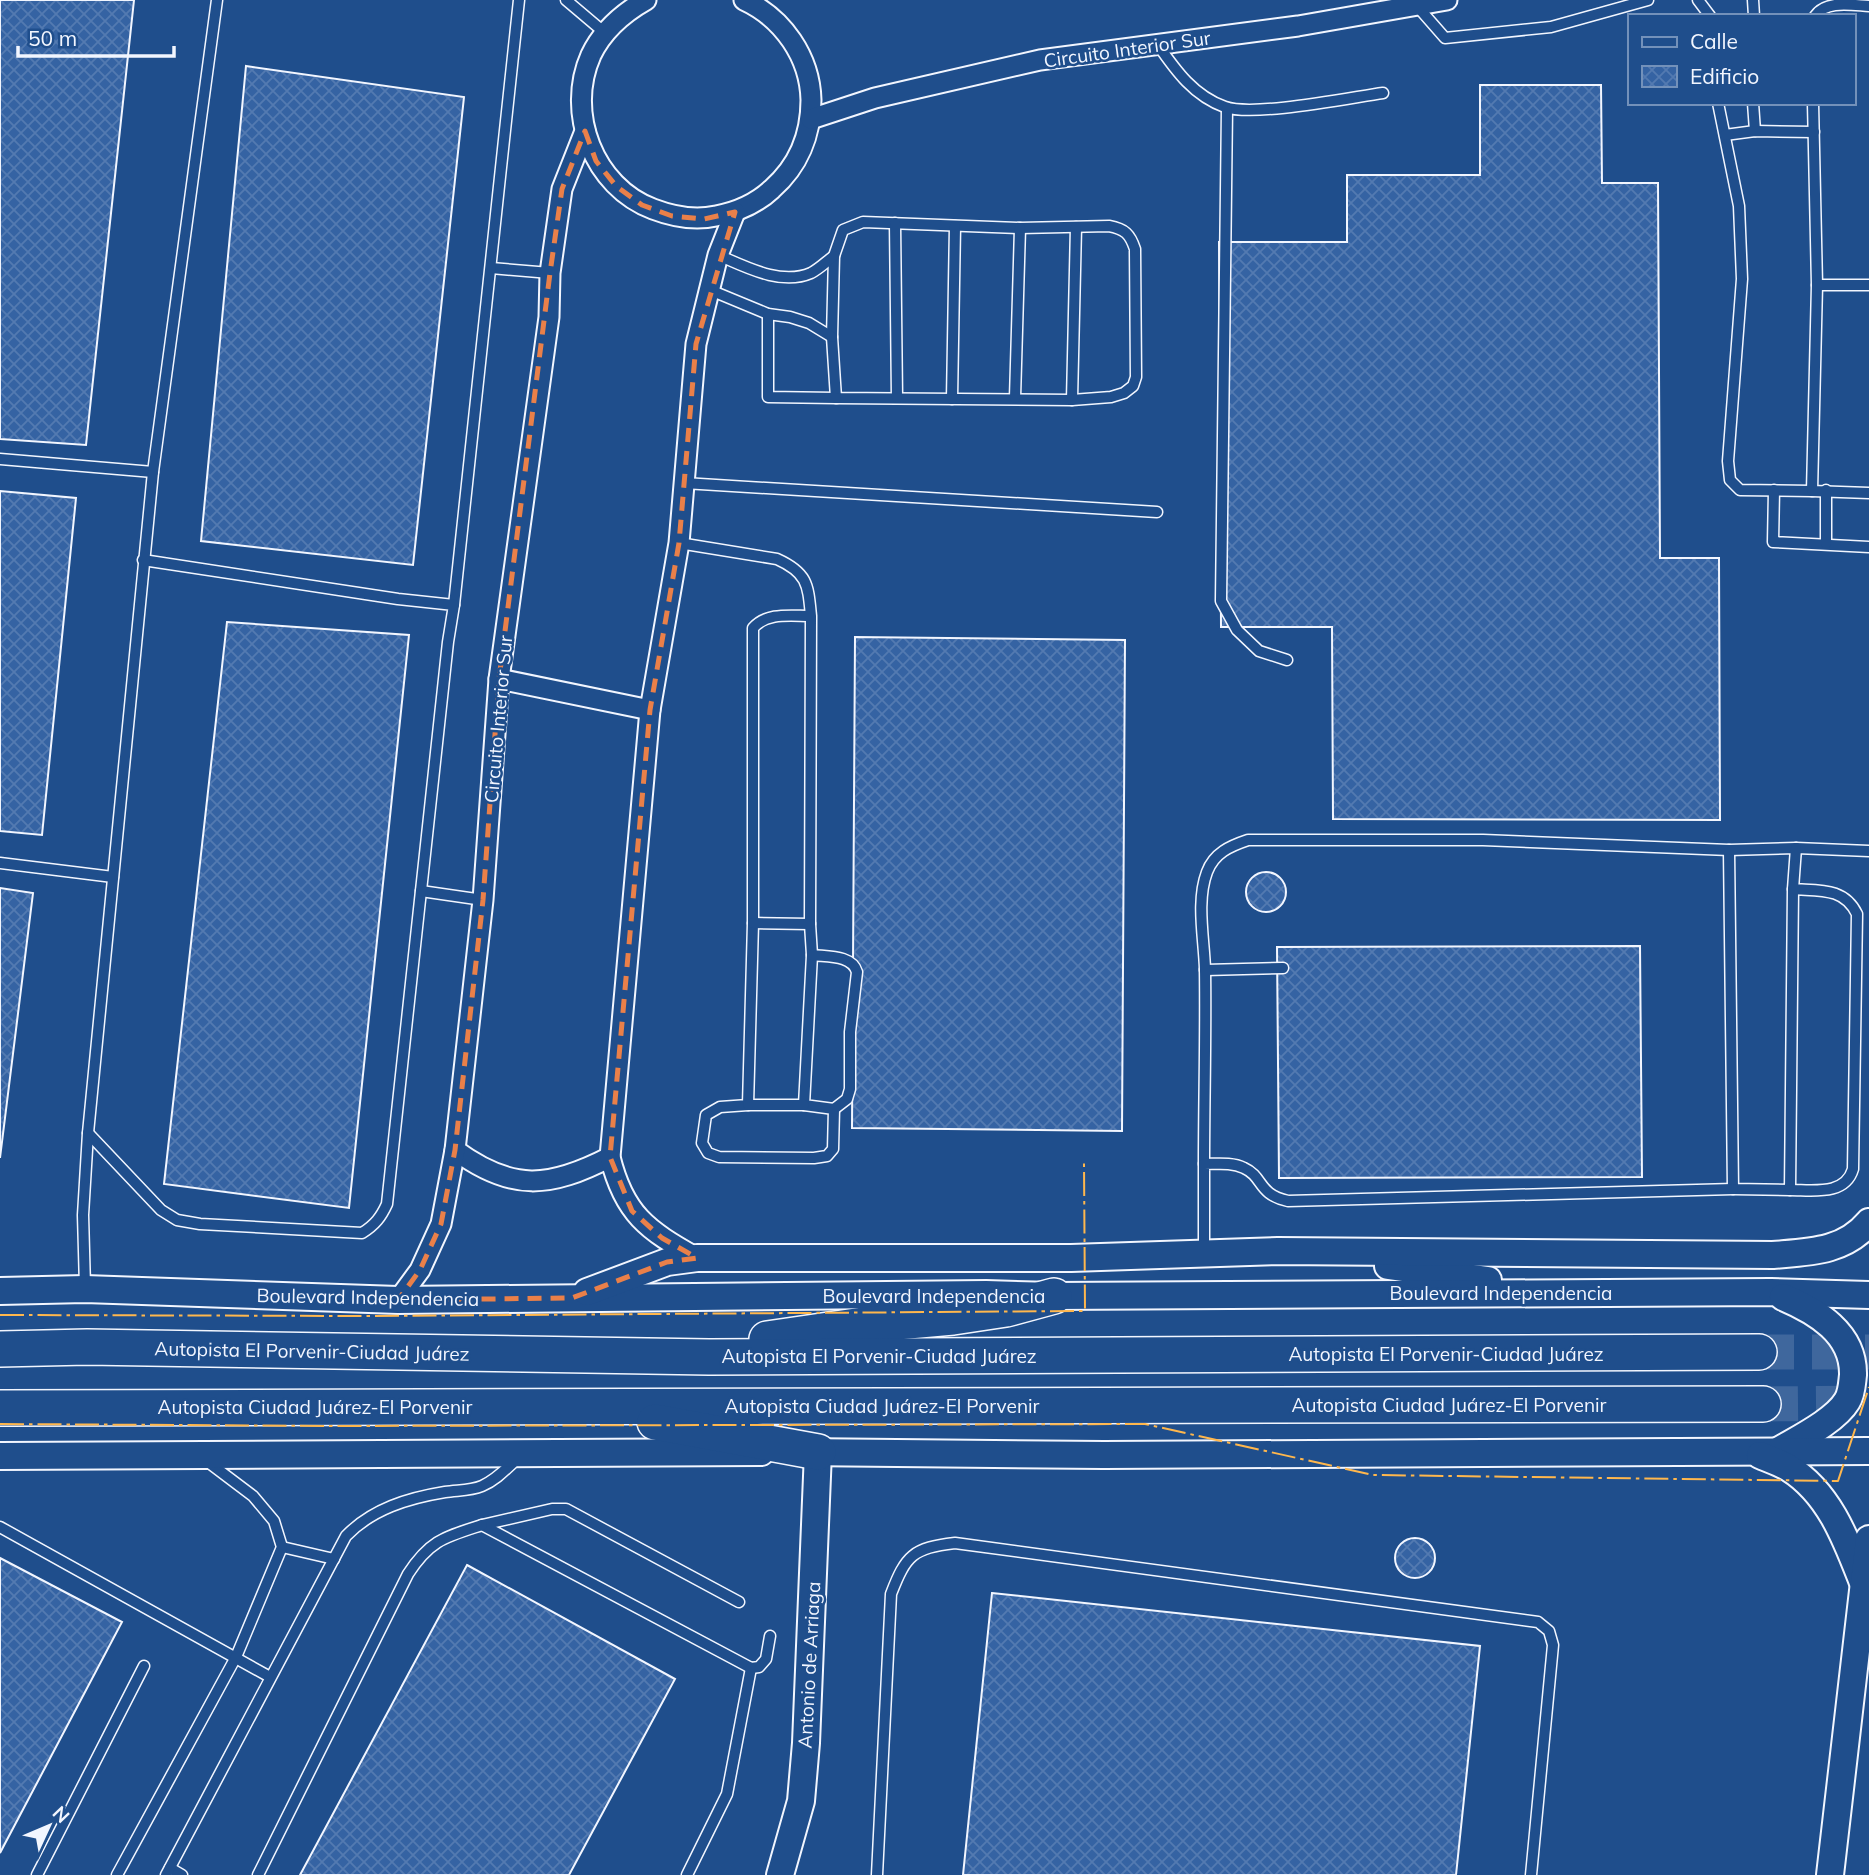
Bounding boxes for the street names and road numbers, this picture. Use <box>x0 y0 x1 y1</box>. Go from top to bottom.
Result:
street label: Circuito Interior Sur <box>1042 25 1212 73</box>
street label: Circuito Interior Sur <box>479 634 517 804</box>
street label: Boulevard Independencia <box>1390 1281 1612 1305</box>
street label: Boulevard Independencia <box>256 1283 480 1311</box>
street label: Boulevard Independencia <box>823 1284 1045 1308</box>
street label: Autopista El Porvenir-Ciudad Juárez <box>154 1336 470 1366</box>
street label: Autopista El Porvenir-Ciudad Juárez <box>1288 1342 1604 1366</box>
street label: Autopista El Porvenir-Ciudad Juárez <box>721 1344 1037 1368</box>
street label: Autopista Ciudad Juárez-El Porvenir <box>1292 1393 1607 1417</box>
street label: Autopista Ciudad Juárez-El Porvenir <box>725 1394 1040 1418</box>
street label: Autopista Ciudad Juárez-El Porvenir <box>158 1395 473 1419</box>
street label: Antonio de Arriaga <box>793 1581 825 1749</box>

